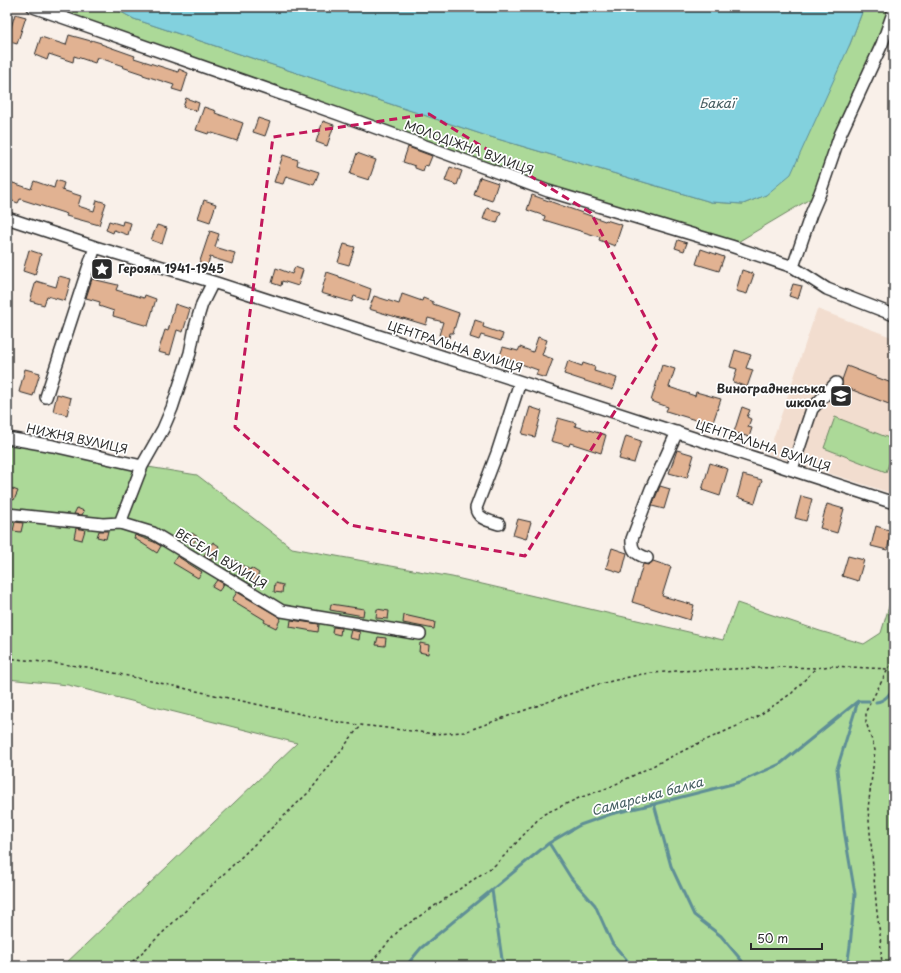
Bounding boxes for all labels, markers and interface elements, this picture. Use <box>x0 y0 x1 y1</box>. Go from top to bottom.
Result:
water label: Бакаї <box>699 93 738 112</box>
street label: МОЛОДІЖНА ВУЛИЦЯ <box>402 115 536 179</box>
place icon: Героям 1941-1945 <box>89 256 115 282</box>
place label: Героям 1941-1945 <box>118 259 224 277</box>
street label: ЦЕНТРАЛЬНА ВУЛИЦЯ <box>385 316 525 376</box>
place label: Виноградненська школа <box>717 379 826 411</box>
school or university icon: Виноградненська школа <box>828 383 854 409</box>
street label: ЦЕНТРАЛЬНА ВУЛИЦЯ <box>693 415 833 475</box>
street label: НИЖНЯ ВУЛИЦЯ <box>25 419 129 458</box>
street label: ВЕСЕЛА ВУЛИЦЯ <box>172 524 271 593</box>
water label: Самарська балка <box>589 771 706 820</box>
scale bar <box>751 925 822 951</box>
text: 50 m <box>757 929 788 947</box>

